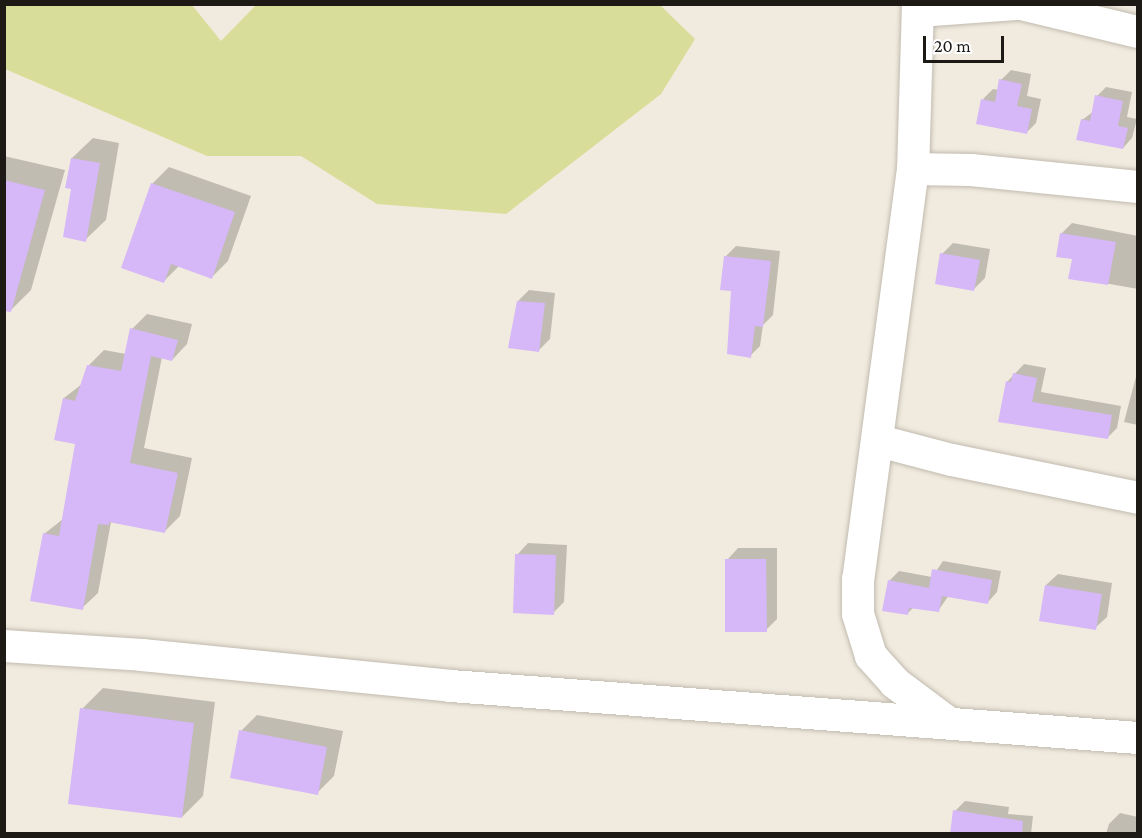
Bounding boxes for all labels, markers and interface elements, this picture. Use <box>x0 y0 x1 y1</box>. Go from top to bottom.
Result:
scale bar <box>926 24 1007 62</box>
text: 20 m <box>934 36 971 56</box>

